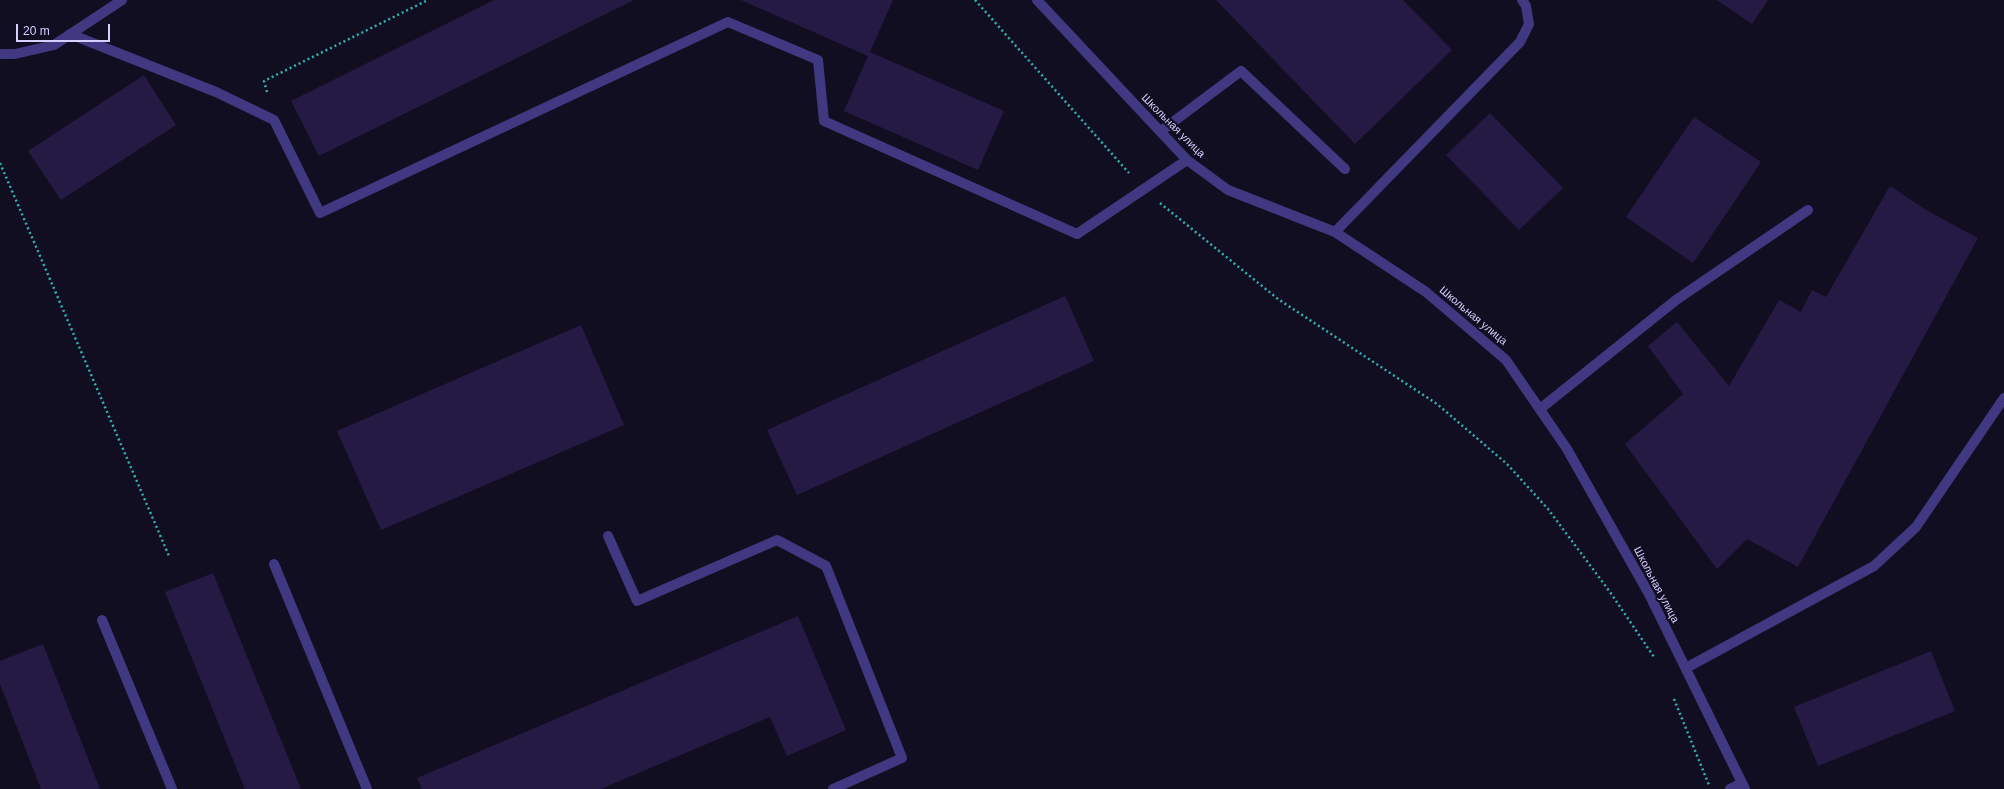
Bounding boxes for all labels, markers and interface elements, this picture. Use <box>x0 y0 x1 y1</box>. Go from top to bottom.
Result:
scale bar <box>18 16 112 42</box>
text: 20 m <box>23 24 50 38</box>
street label: Школьная улица <box>1138 91 1208 161</box>
street label: Школьная улица <box>1436 284 1510 348</box>
street label: Школьная улица <box>1630 545 1682 625</box>

